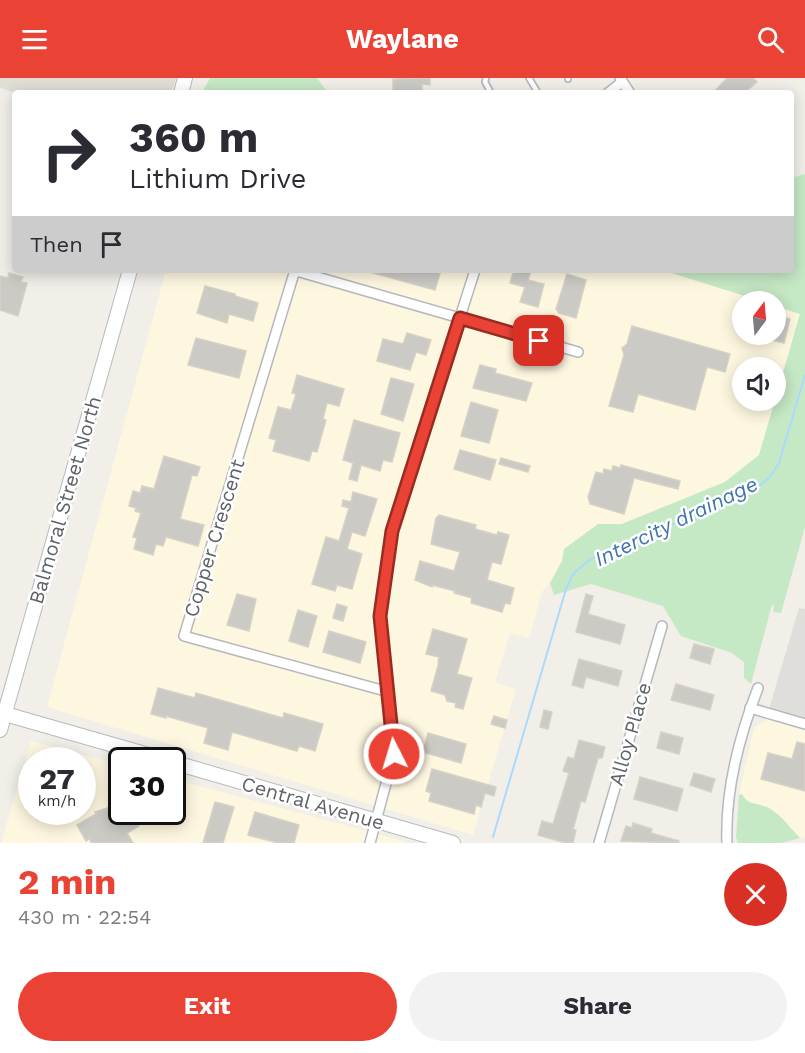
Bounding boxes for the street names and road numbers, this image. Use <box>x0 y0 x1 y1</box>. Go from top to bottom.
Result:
street label: Balmoral Street North <box>24 393 106 607</box>
street label: Copper Crescent <box>179 456 250 620</box>
street label: Alloy Place <box>604 680 656 788</box>
street label: Central Avenue <box>239 771 387 835</box>

